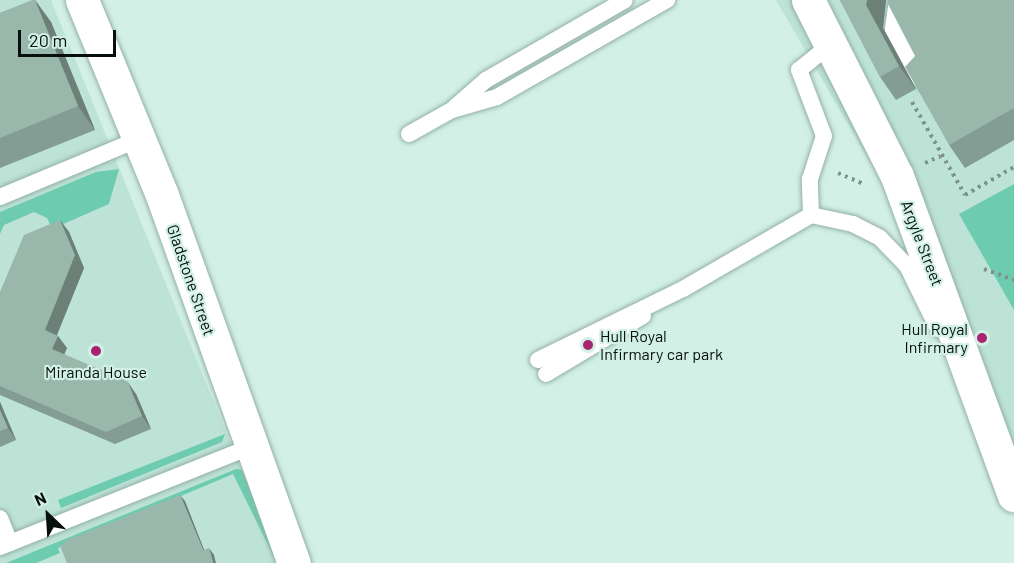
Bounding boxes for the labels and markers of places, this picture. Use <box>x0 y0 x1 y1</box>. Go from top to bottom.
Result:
place label: Hull Royal Infirmary <box>901 319 968 357</box>
place label: Hull Royal Infirmary car park <box>600 326 723 364</box>
marker: Hull Royal Infirmary <box>973 329 991 347</box>
marker: Hull Royal Infirmary car park <box>581 338 595 352</box>
marker: Miranda House <box>87 342 105 360</box>
place label: Miranda House <box>45 362 147 382</box>

